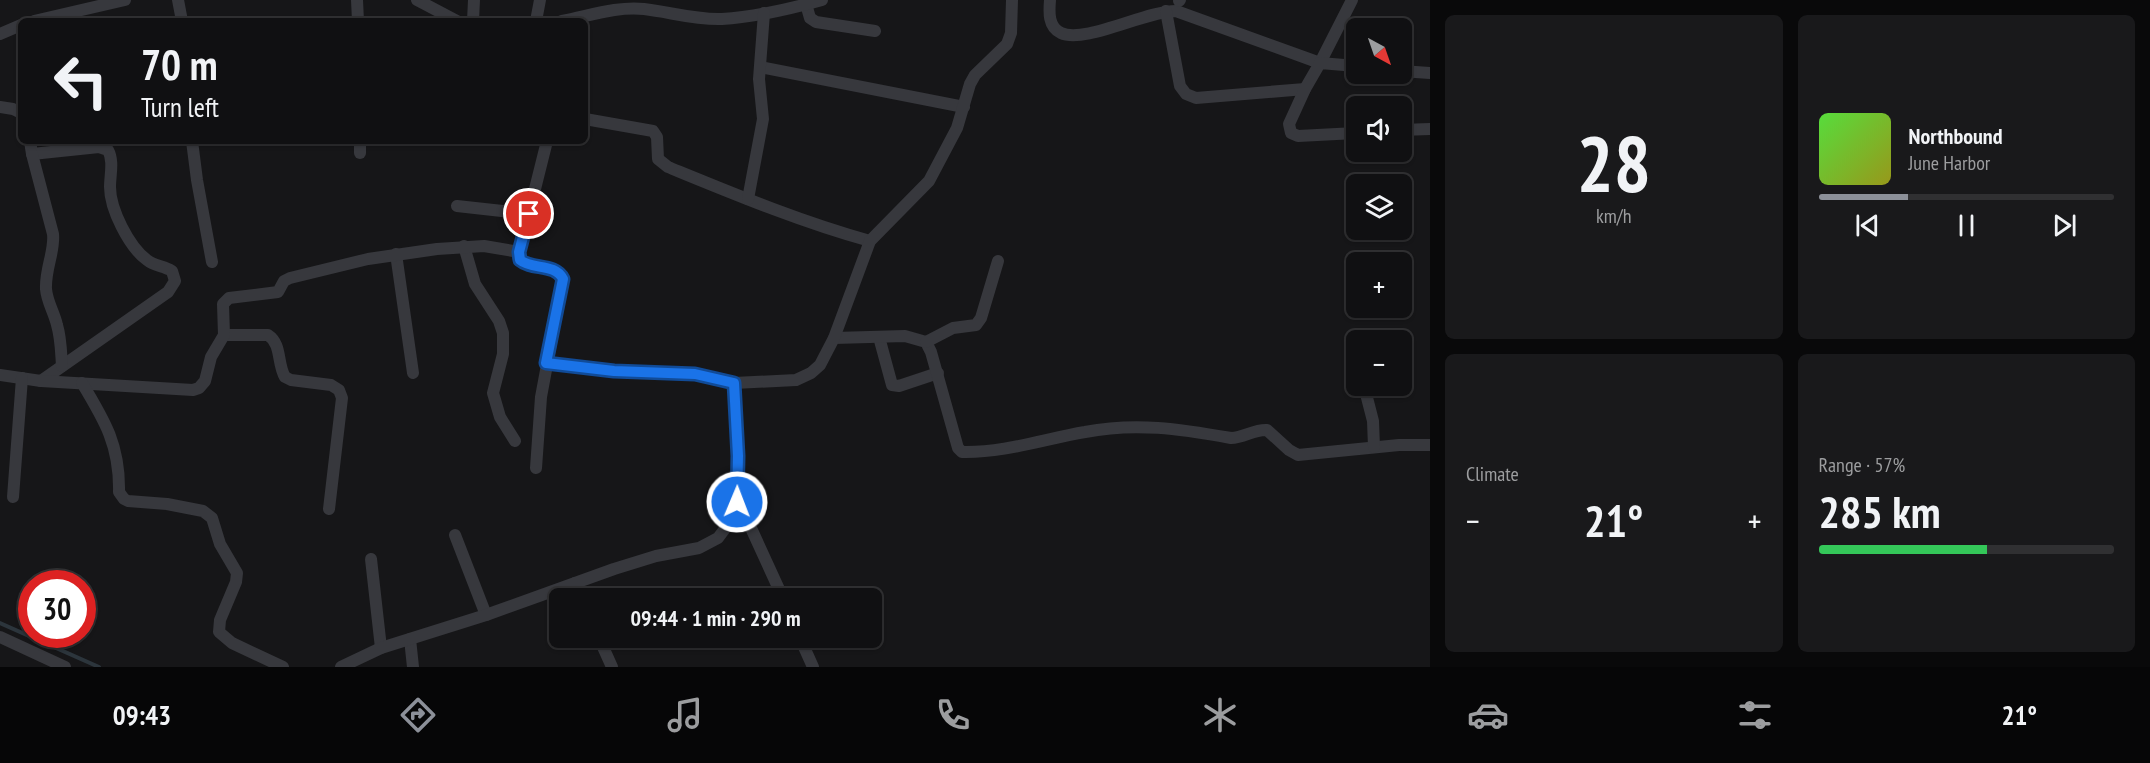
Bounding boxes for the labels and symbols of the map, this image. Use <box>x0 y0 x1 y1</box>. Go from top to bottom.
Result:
north arrow <box>1346 18 1412 84</box>
pin <box>503 188 554 239</box>
position arrow <box>705 470 769 534</box>
speed limit sign: 30 <box>18 570 96 648</box>

